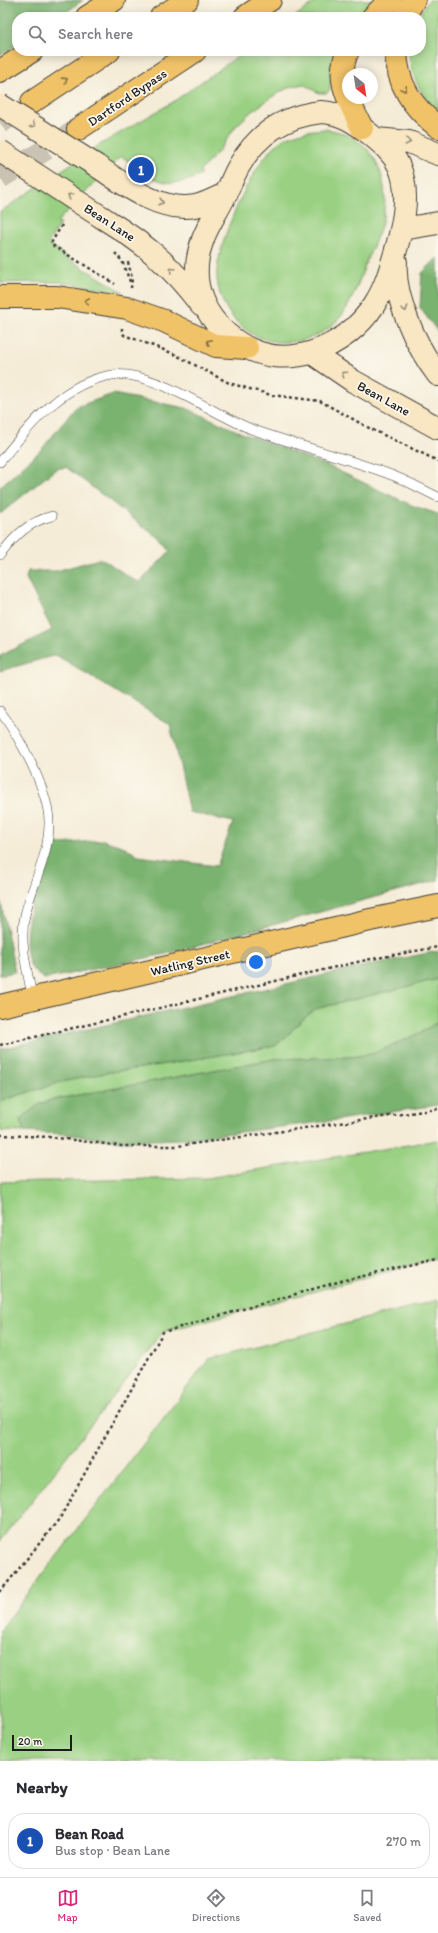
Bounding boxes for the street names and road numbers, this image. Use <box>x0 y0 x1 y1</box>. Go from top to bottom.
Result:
street label: Dartford Bypass <box>85 65 170 129</box>
street label: Bean Lane <box>81 200 138 244</box>
street label: Bean Lane <box>355 378 413 419</box>
street label: Watling Street <box>149 946 231 979</box>

